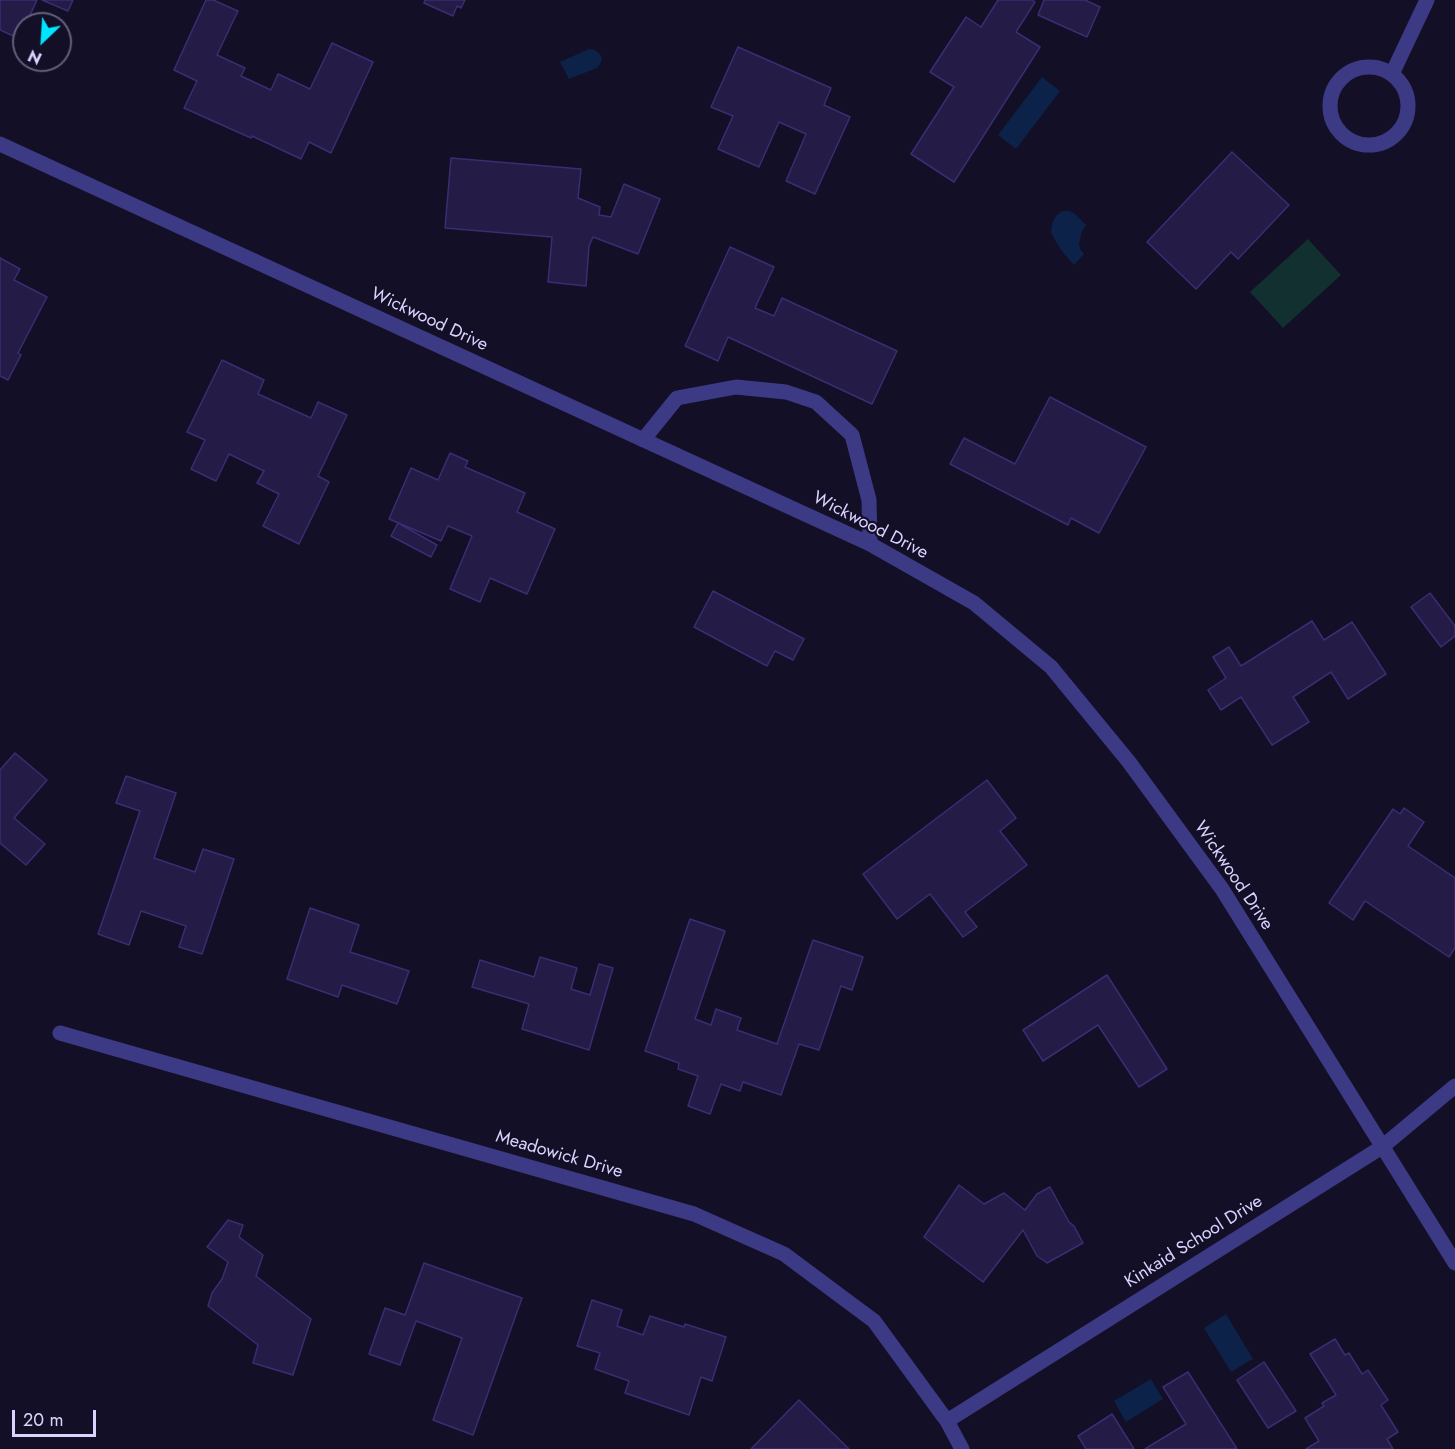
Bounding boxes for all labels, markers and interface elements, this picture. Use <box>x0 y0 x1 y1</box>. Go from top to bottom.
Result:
north arrow <box>12 12 72 72</box>
text: N <box>24 44 46 70</box>
street label: Wickwood Drive <box>367 283 491 357</box>
street label: Wickwood Drive <box>809 488 931 564</box>
street label: Wickwood Drive <box>1189 817 1277 935</box>
street label: Meadowick Drive <box>493 1127 625 1183</box>
street label: Kinkaid School Drive <box>1121 1191 1267 1293</box>
scale bar <box>15 1398 99 1436</box>
text: 20 m <box>23 1407 63 1433</box>

